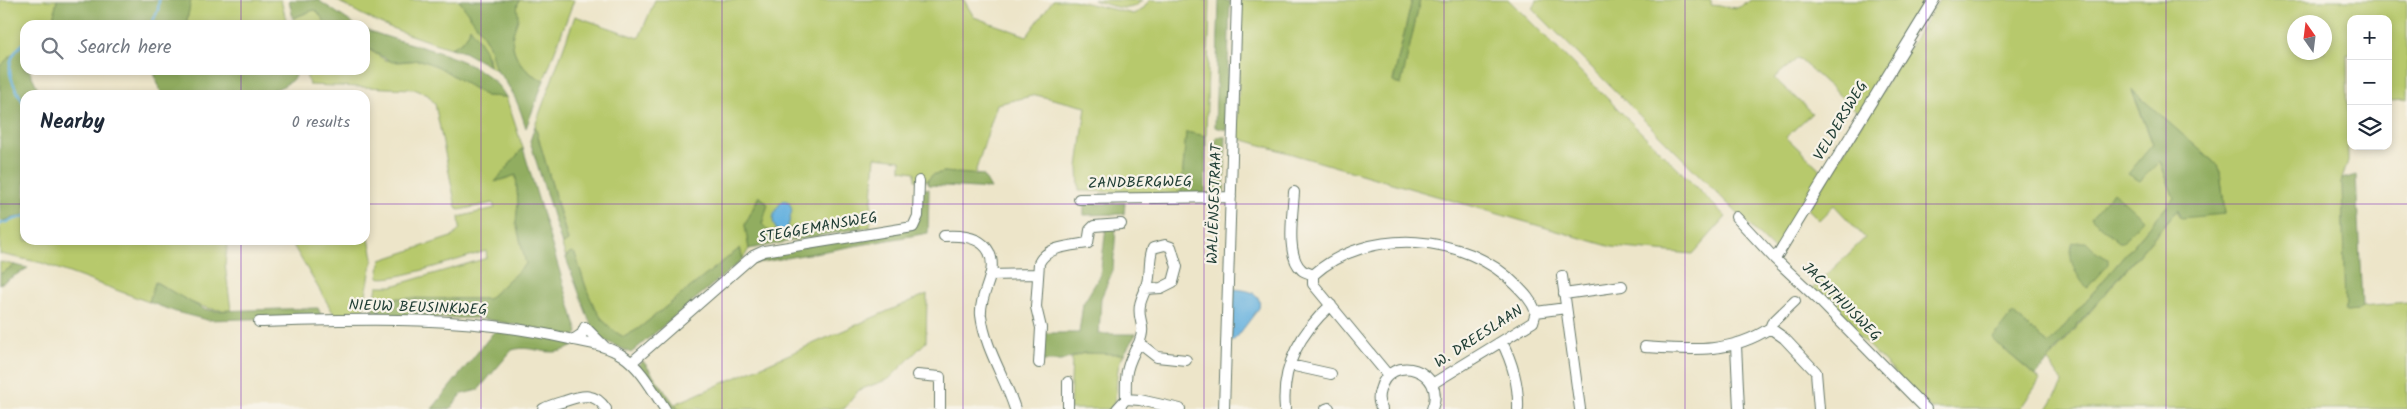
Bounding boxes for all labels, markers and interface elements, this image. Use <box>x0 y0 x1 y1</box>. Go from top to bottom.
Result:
north arrow <box>2287 15 2332 60</box>
map controls <box>2347 15 2392 150</box>
button: + <box>2347 15 2392 60</box>
search box <box>20 20 370 75</box>
text: Search here <box>78 33 172 63</box>
icon: search <box>38 34 66 62</box>
button: − <box>2347 60 2392 105</box>
street label: VELDERSWEG <box>1808 76 1874 166</box>
button: layers <box>2347 105 2392 150</box>
text: Nearby <box>40 106 105 139</box>
text: 0 results <box>292 110 350 135</box>
street label: WALIËNSESTRAAT <box>1201 141 1229 265</box>
street label: ZANDBERGWEG <box>1088 170 1192 196</box>
street label: STEGGEMANSWEG <box>757 206 879 250</box>
street label: JACHTHUISWEG <box>1796 257 1886 347</box>
street label: NIEUW BEUSINKWEG <box>348 294 488 322</box>
street label: W. DREESLAAN <box>1430 299 1528 375</box>

